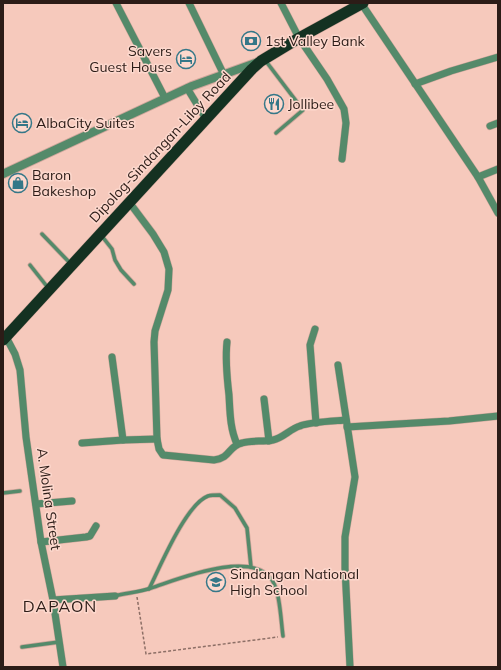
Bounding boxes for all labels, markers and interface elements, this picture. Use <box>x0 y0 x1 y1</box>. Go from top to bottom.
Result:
bank icon: 1st Valley Bank <box>240 30 262 52</box>
place label: 1st Valley Bank <box>265 32 366 50</box>
place label: Savers Guest House <box>89 42 172 76</box>
hotel icon: Savers Guest House <box>175 48 197 70</box>
street label: Dipolog-Sindangan-Liloy Road <box>85 68 235 226</box>
restaurant icon: Jollibee <box>263 93 285 115</box>
place label: Jollibee <box>288 95 334 113</box>
hotel icon: AlbaCity Suites <box>11 112 33 134</box>
place label: AlbaCity Suites <box>36 114 135 132</box>
place label: Baron Bakeshop <box>32 166 96 200</box>
shop icon: Baron Bakeshop <box>7 172 29 194</box>
street label: A. Molina Street <box>33 447 65 551</box>
place label: Sindangan National High School <box>230 565 359 599</box>
school or university icon: Sindangan National High School <box>205 571 227 593</box>
district label: DAPAON <box>23 596 97 616</box>

